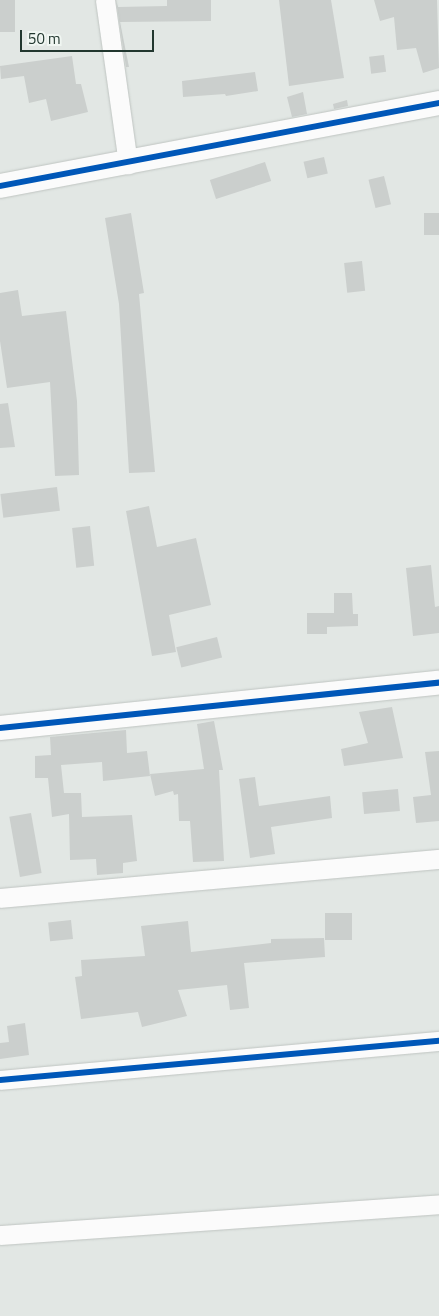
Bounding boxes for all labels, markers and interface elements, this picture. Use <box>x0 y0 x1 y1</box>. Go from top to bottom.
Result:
scale bar <box>22 20 156 52</box>
text: 50 m <box>28 27 61 50</box>

